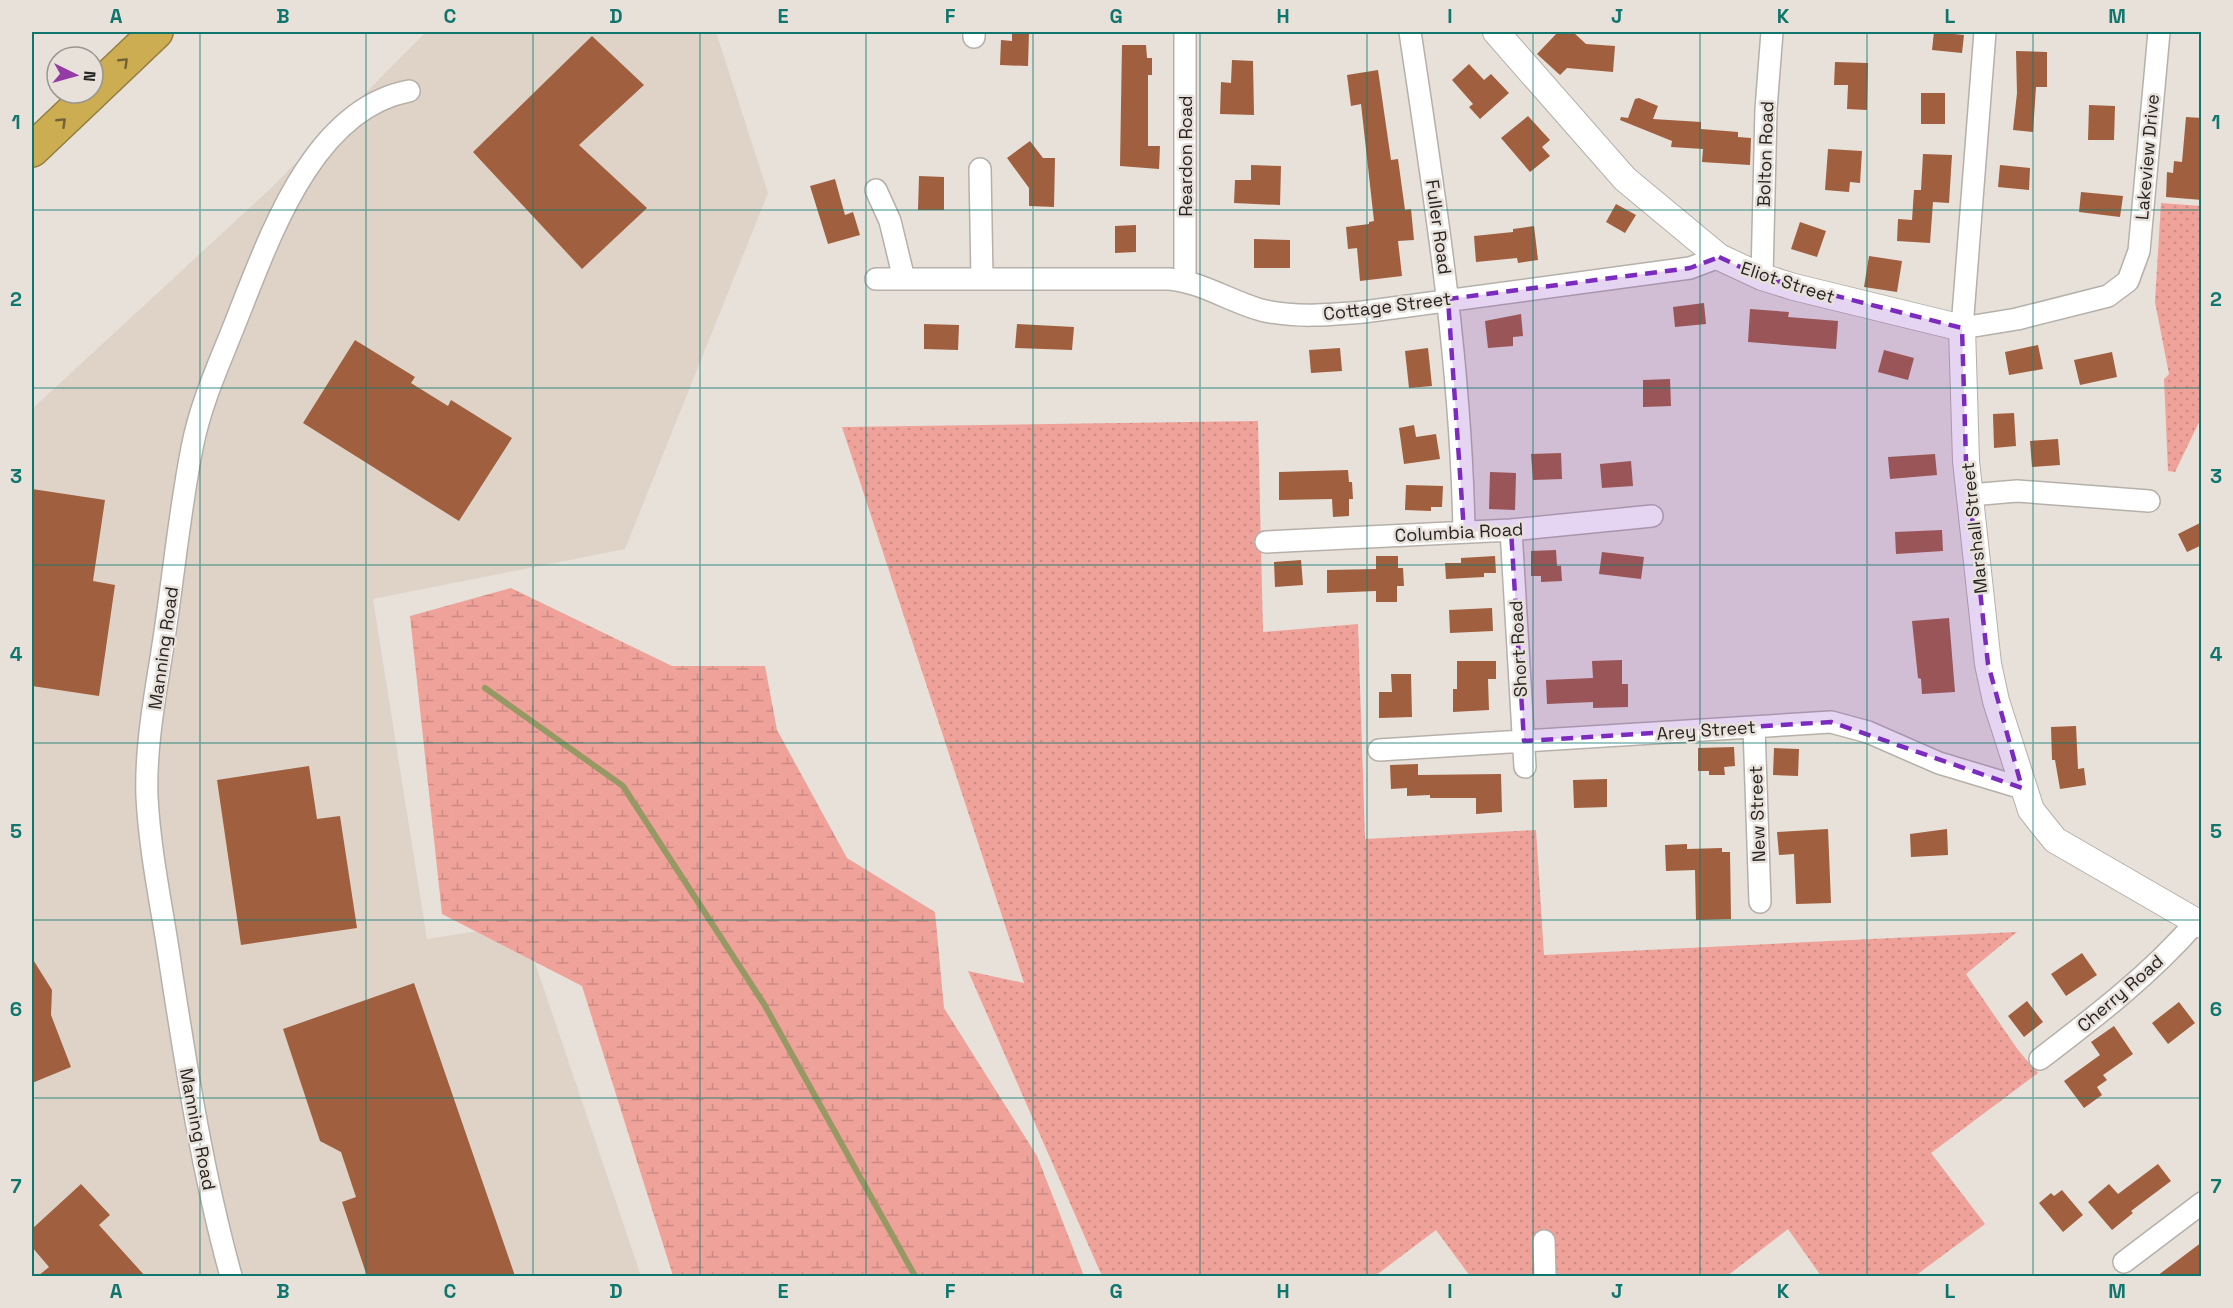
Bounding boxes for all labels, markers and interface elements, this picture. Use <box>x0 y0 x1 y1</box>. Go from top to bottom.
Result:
text: A <box>110 3 123 29</box>
text: B <box>276 3 290 29</box>
text: C <box>444 3 457 29</box>
text: D <box>609 3 623 29</box>
text: E <box>777 3 789 29</box>
text: F <box>945 3 956 29</box>
text: G <box>1109 3 1123 29</box>
text: H <box>1276 3 1290 29</box>
text: I <box>1447 3 1453 29</box>
text: J <box>1611 3 1623 29</box>
text: K <box>1777 3 1790 29</box>
text: L <box>1945 3 1956 29</box>
text: M <box>2108 3 2126 29</box>
north arrow <box>45 45 105 105</box>
one-way arrow <box>117 58 128 69</box>
text: N <box>79 70 100 83</box>
street label: Lakeview Drive <box>2130 93 2164 221</box>
street label: Reardon Road <box>1174 95 1197 217</box>
street label: Bolton Road <box>1752 100 1778 208</box>
text: 1 <box>11 109 21 135</box>
text: 1 <box>2211 109 2221 135</box>
one-way arrow <box>54 118 65 129</box>
street label: Fuller Road <box>1421 178 1457 276</box>
street label: Eliot Street <box>1738 256 1838 308</box>
text: 2 <box>10 286 22 312</box>
text: 2 <box>2210 286 2222 312</box>
street label: Cottage Street <box>1322 287 1452 325</box>
street label: Marshall Street <box>1956 461 1992 595</box>
text: 3 <box>10 463 22 489</box>
text: 3 <box>2210 463 2222 489</box>
street label: Columbia Road <box>1394 517 1524 547</box>
street label: Manning Road <box>143 585 183 711</box>
street label: Short Road <box>1504 600 1532 698</box>
text: 4 <box>10 641 23 667</box>
text: 4 <box>2210 641 2223 667</box>
street label: Arey Street <box>1656 715 1756 745</box>
street label: New Street <box>1744 765 1770 863</box>
text: 5 <box>10 818 22 844</box>
text: 5 <box>2210 818 2222 844</box>
street label: Cherry Road <box>2072 949 2168 1037</box>
text: 6 <box>10 996 22 1022</box>
text: 6 <box>2210 996 2222 1022</box>
street label: Manning Road <box>175 1066 221 1192</box>
text: 7 <box>10 1173 22 1199</box>
text: 7 <box>2210 1173 2222 1199</box>
text: A <box>110 1278 123 1304</box>
text: B <box>276 1278 290 1304</box>
text: C <box>444 1278 457 1304</box>
text: D <box>609 1278 623 1304</box>
text: E <box>777 1278 789 1304</box>
text: F <box>945 1278 956 1304</box>
text: G <box>1109 1278 1123 1304</box>
text: H <box>1276 1278 1290 1304</box>
text: I <box>1447 1278 1453 1304</box>
text: J <box>1611 1278 1623 1304</box>
text: K <box>1777 1278 1790 1304</box>
text: L <box>1945 1278 1956 1304</box>
text: M <box>2108 1278 2126 1304</box>

